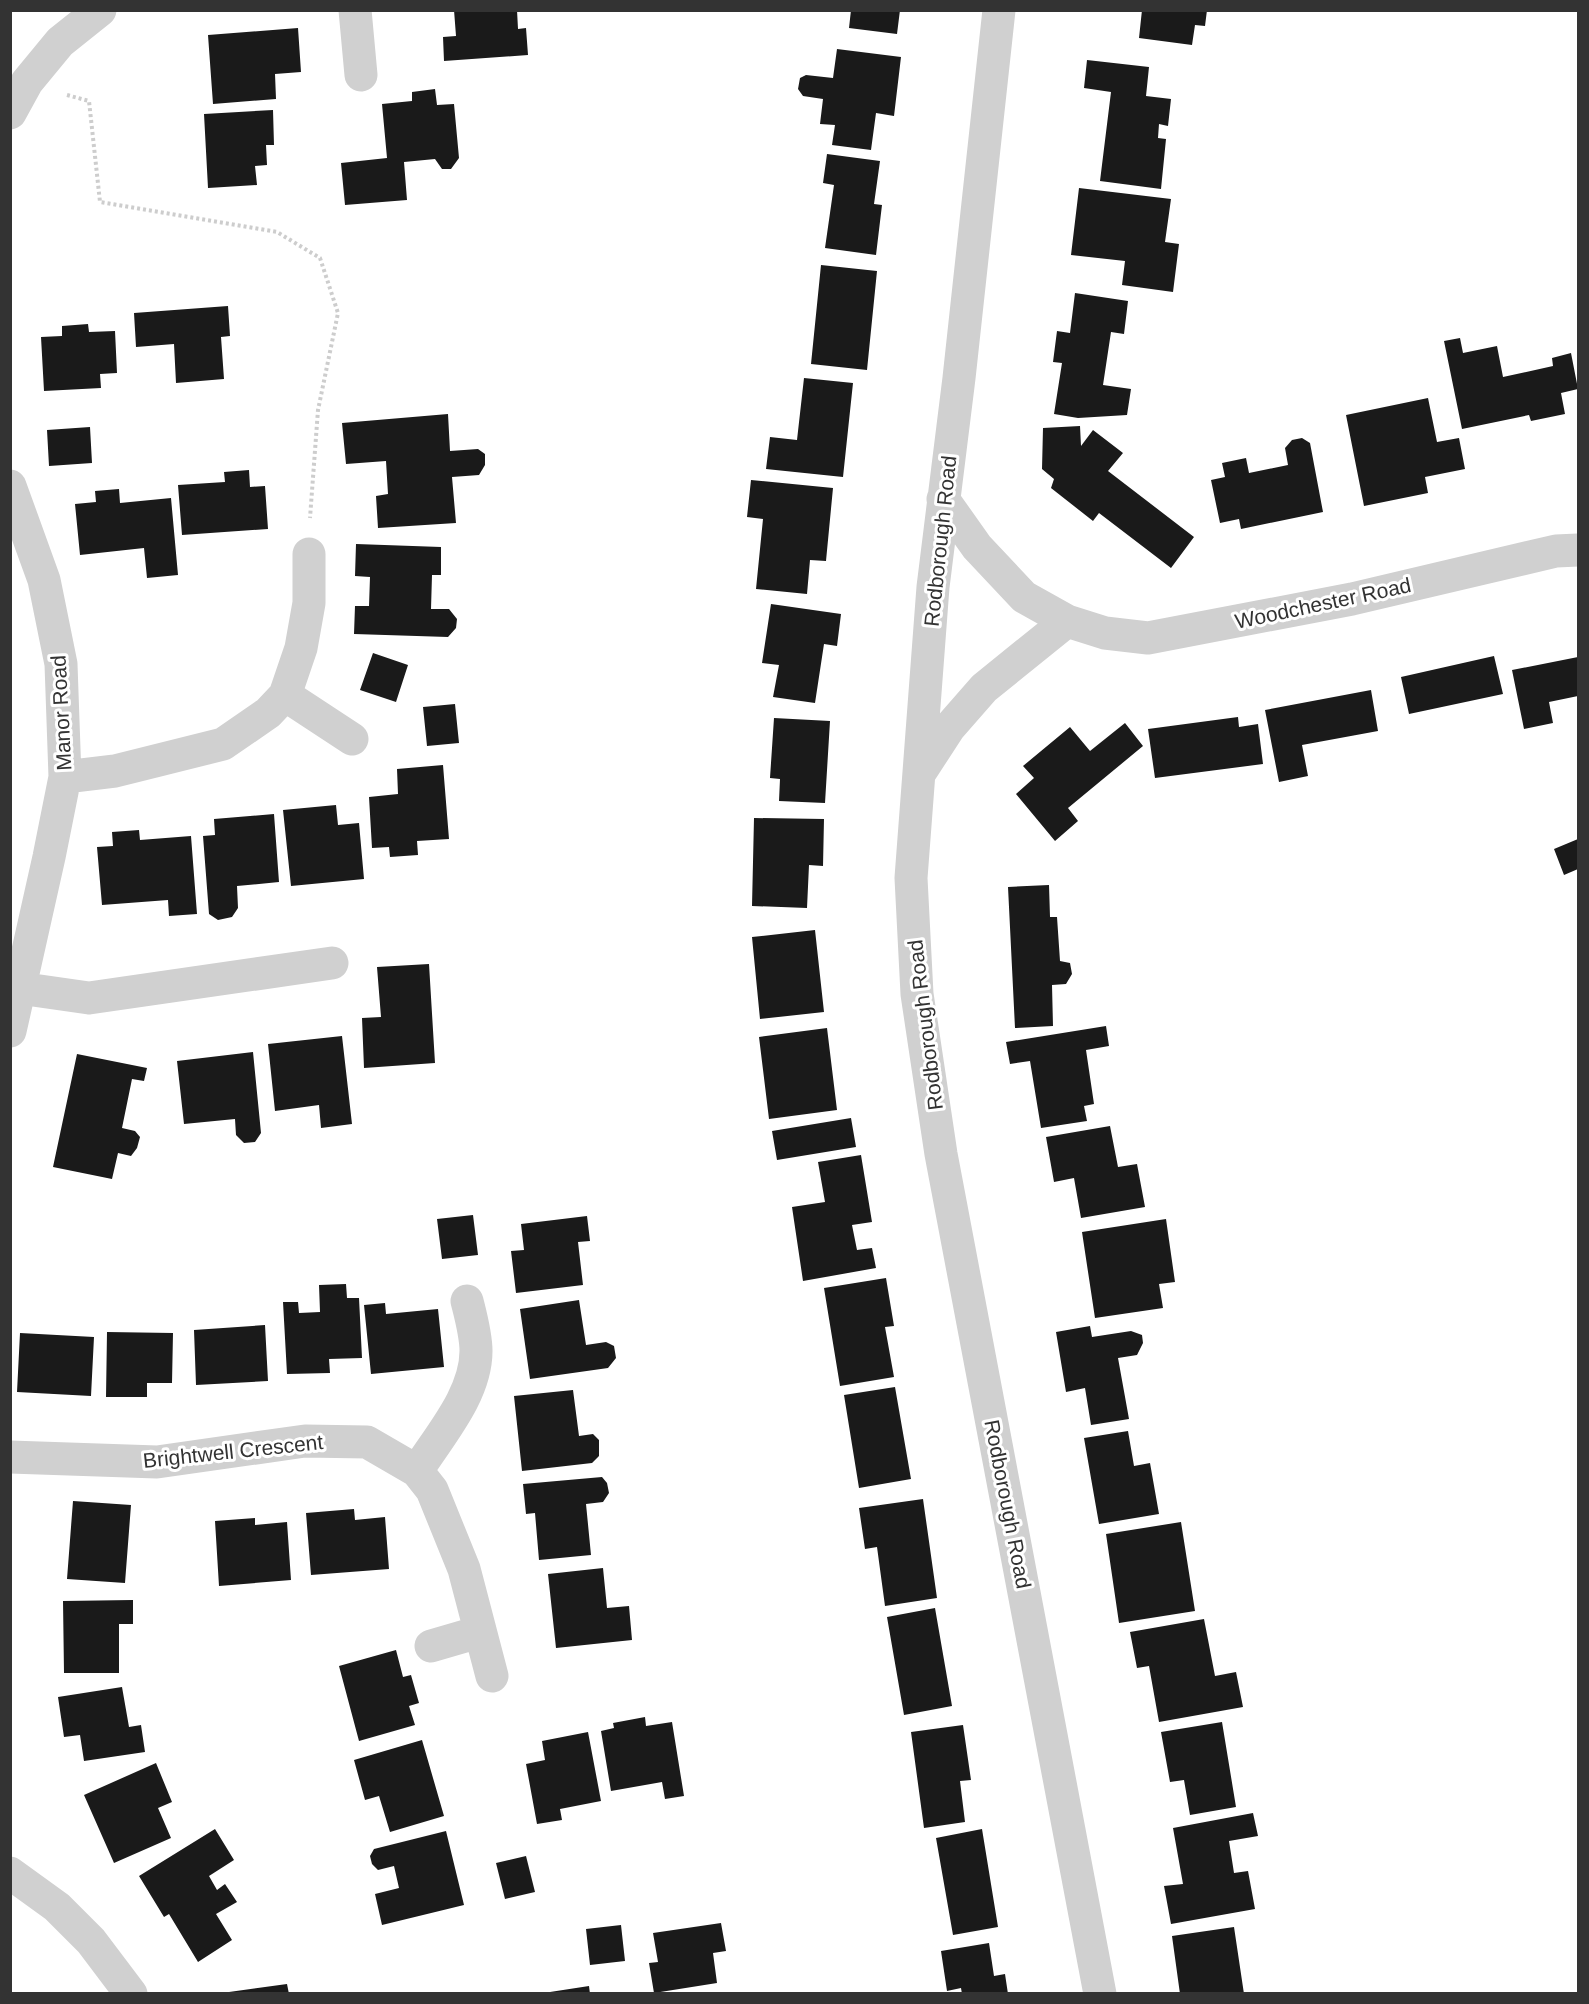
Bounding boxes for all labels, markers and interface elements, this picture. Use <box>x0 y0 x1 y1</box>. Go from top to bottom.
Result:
street label: Rodborough Road <box>920 454 960 628</box>
street label: Woodchester Road <box>1233 573 1413 633</box>
street label: Manor Road <box>46 655 76 771</box>
street label: Rodborough Road <box>903 938 947 1112</box>
street label: Rodborough Road <box>980 1418 1036 1590</box>
street label: Brightwell Crescent <box>142 1430 324 1472</box>

